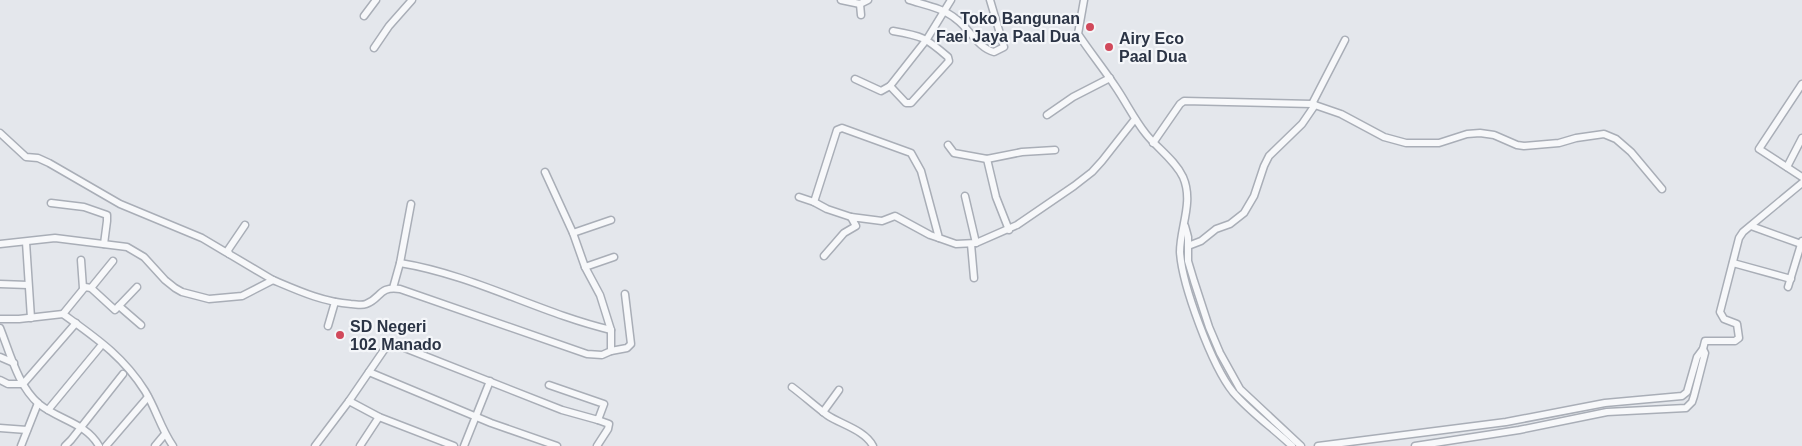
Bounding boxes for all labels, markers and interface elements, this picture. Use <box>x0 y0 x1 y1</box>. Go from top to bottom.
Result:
place label: Toko Bangunan Fael Jaya Paal Dua <box>936 10 1080 45</box>
marker: Toko Bangunan Fael Jaya Paal Dua <box>1084 21 1096 33</box>
place label: Airy Eco Paal Dua <box>1119 30 1187 65</box>
marker: Airy Eco Paal Dua <box>1103 41 1115 53</box>
place label: SD Negeri 102 Manado <box>350 318 442 353</box>
marker: SD Negeri 102 Manado <box>334 329 346 341</box>

